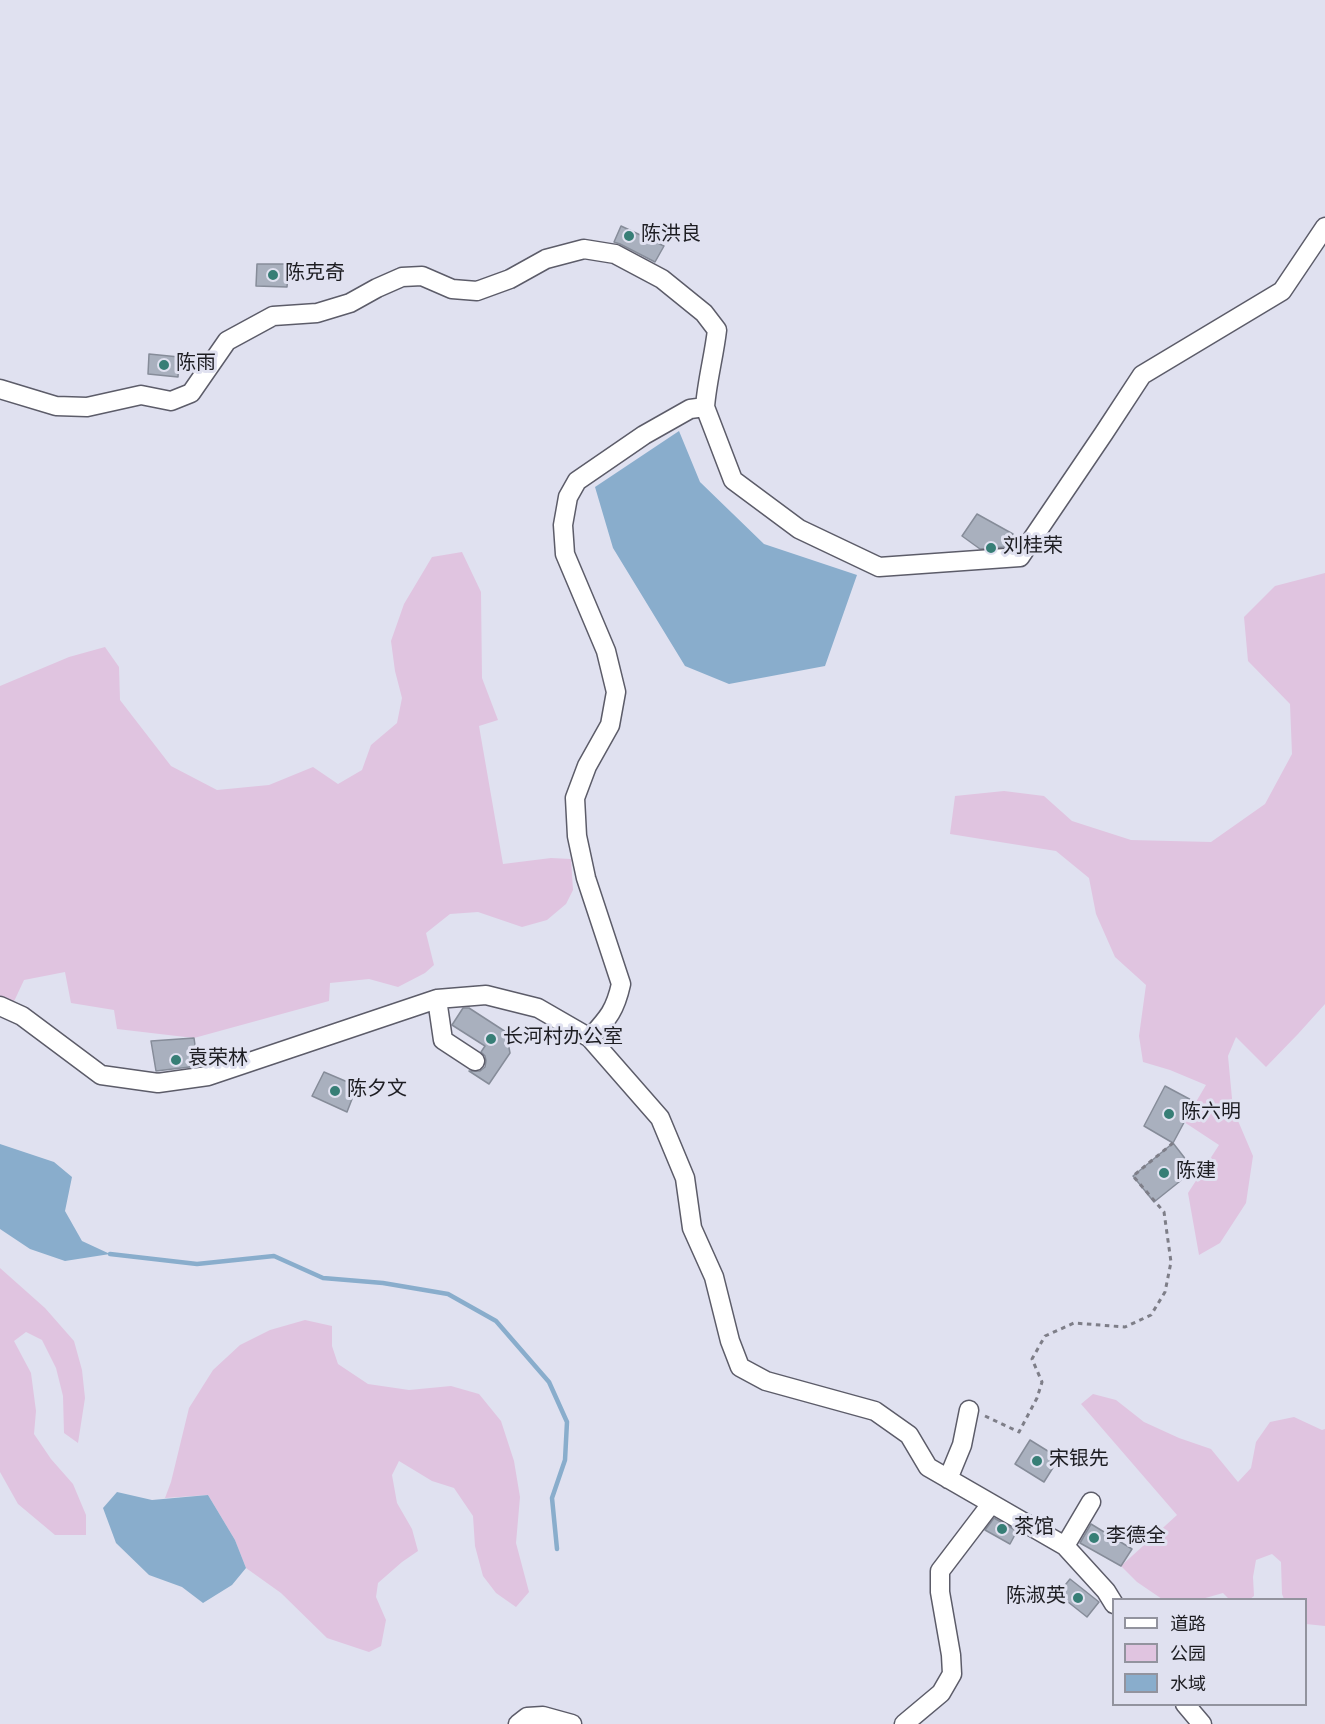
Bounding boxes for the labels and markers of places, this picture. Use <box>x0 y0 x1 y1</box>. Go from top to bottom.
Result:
place label: 陈洪良 <box>641 224 701 248</box>
marker: 陈洪良 <box>622 229 636 243</box>
place label: 陈克奇 <box>285 263 345 287</box>
marker: 陈克奇 <box>266 268 280 282</box>
place label: 陈雨 <box>176 353 216 377</box>
marker: 陈雨 <box>157 358 171 372</box>
place label: 刘桂荣 <box>1003 536 1063 560</box>
marker: 刘桂荣 <box>984 541 998 555</box>
place label: 长河村办公室 <box>503 1027 623 1051</box>
marker: 长河村办公室 <box>484 1032 498 1046</box>
place label: 袁荣林 <box>188 1048 248 1072</box>
marker: 袁荣林 <box>169 1053 183 1067</box>
place label: 陈夕文 <box>347 1079 407 1103</box>
marker: 陈夕文 <box>328 1084 342 1098</box>
place label: 陈六明 <box>1181 1102 1241 1126</box>
marker: 陈六明 <box>1162 1107 1176 1121</box>
place label: 陈建 <box>1176 1161 1216 1185</box>
marker: 陈建 <box>1157 1166 1171 1180</box>
place label: 宋银先 <box>1049 1449 1109 1473</box>
marker: 宋银先 <box>1030 1454 1044 1468</box>
place label: 茶馆 <box>1014 1517 1054 1541</box>
marker: 茶馆 <box>995 1522 1009 1536</box>
place label: 李德全 <box>1106 1526 1166 1550</box>
marker: 李德全 <box>1087 1531 1101 1545</box>
place label: 陈淑英 <box>1006 1586 1066 1610</box>
marker: 陈淑英 <box>1071 1591 1085 1605</box>

